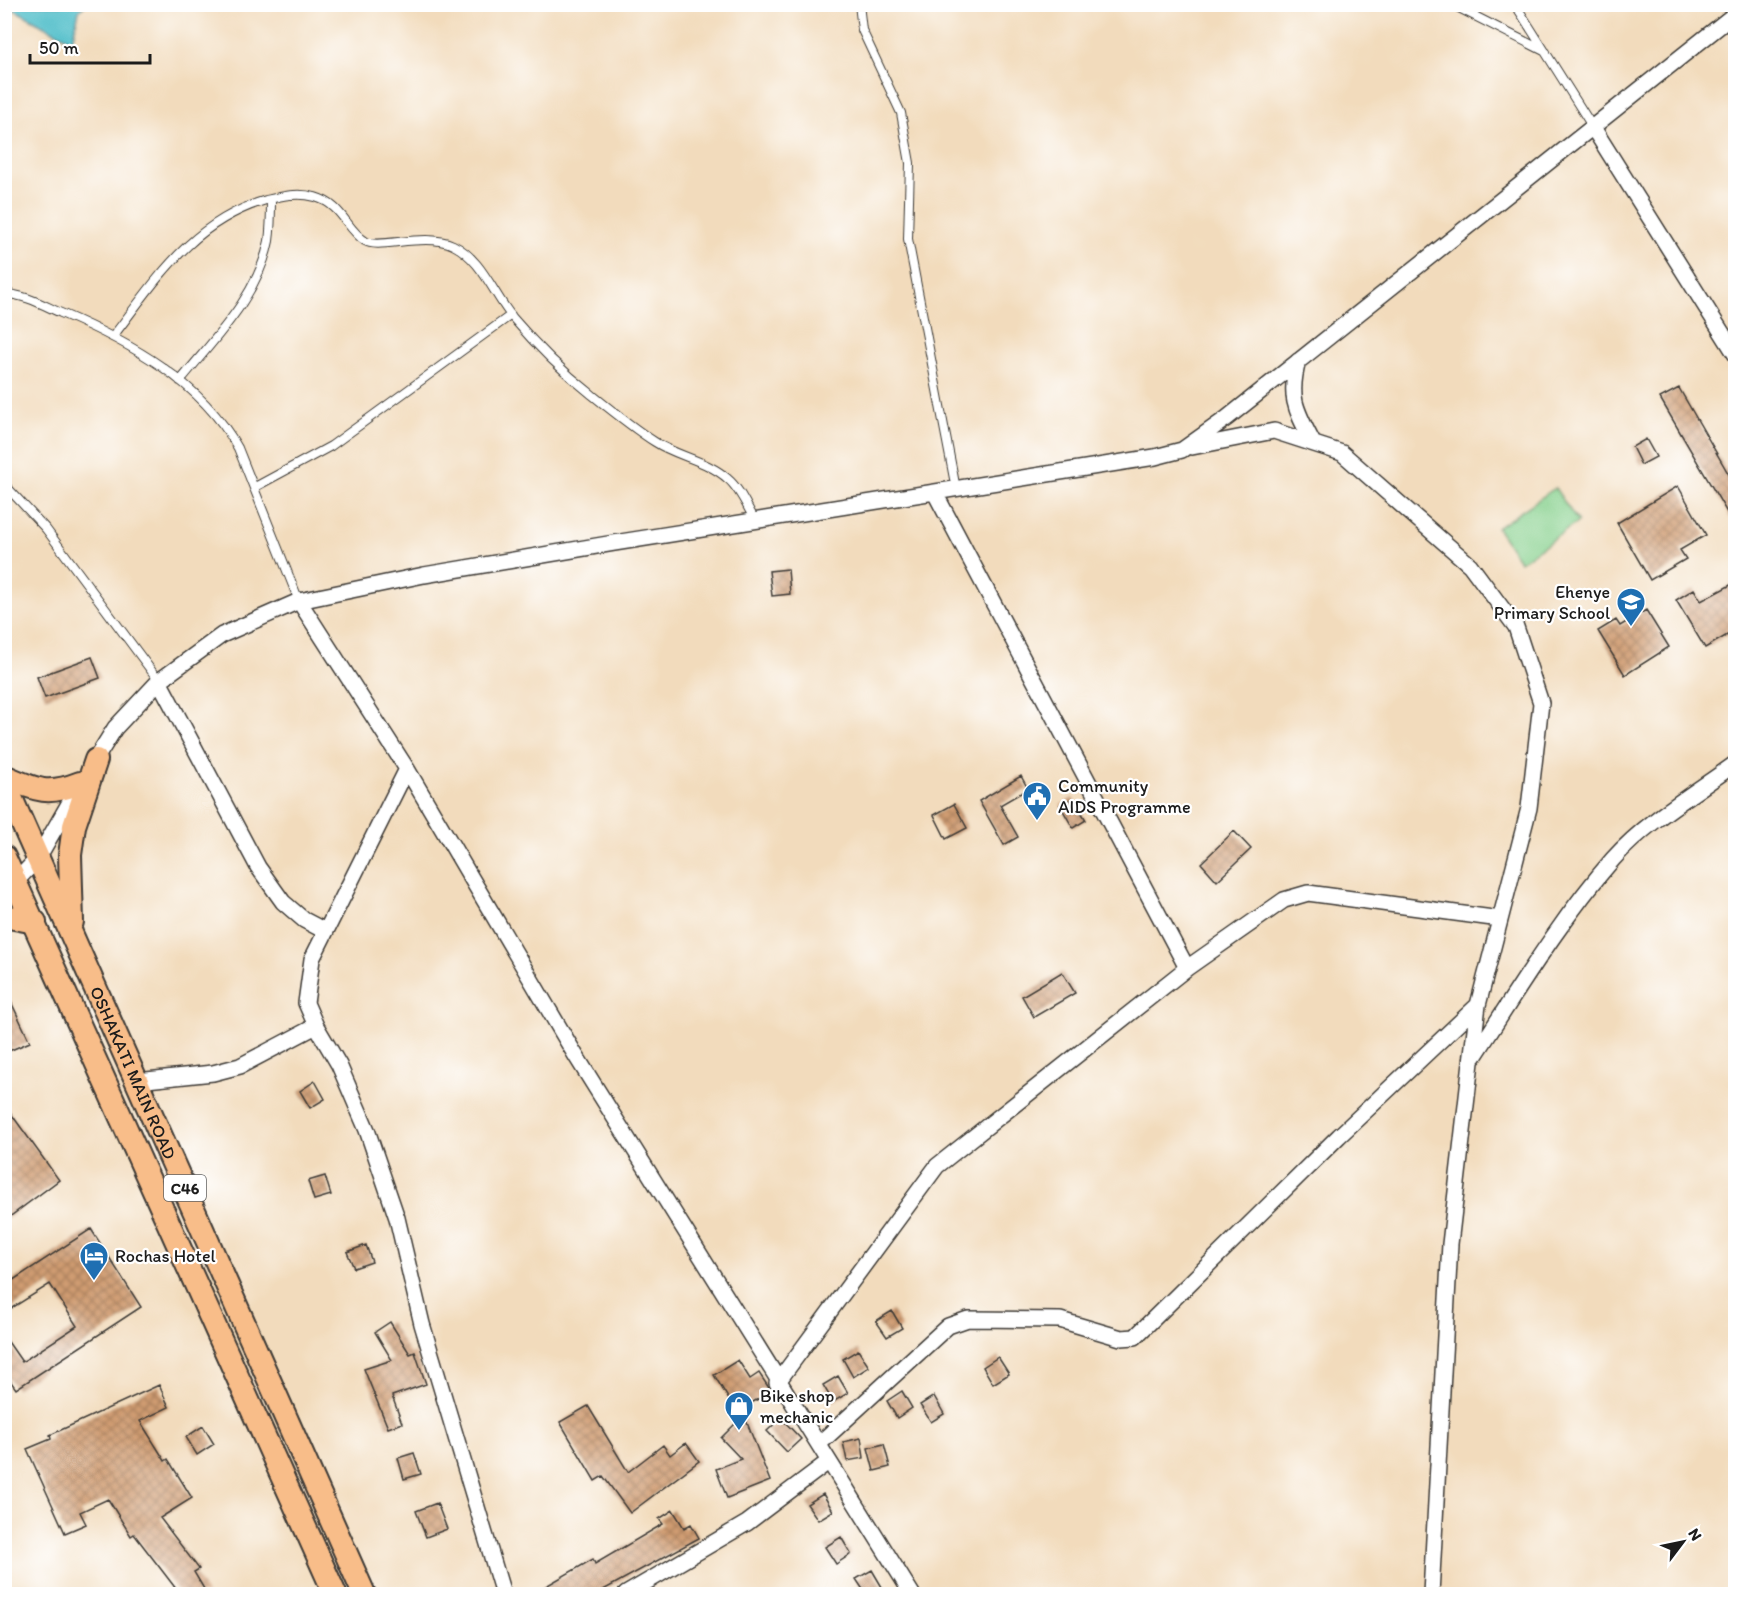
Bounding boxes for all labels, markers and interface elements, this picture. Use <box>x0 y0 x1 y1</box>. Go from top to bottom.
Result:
scale bar <box>30 27 150 65</box>
text: 50 m <box>39 37 79 59</box>
place label: Ehenye Primary School <box>1494 581 1610 624</box>
school or university icon: Ehenye Primary School <box>1615 586 1647 628</box>
place label: Community AIDS Programme <box>1058 775 1191 818</box>
public building icon: Community AIDS Programme <box>1021 780 1053 822</box>
street label: OSHAKATI MAIN ROAD <box>85 983 181 1163</box>
road number: C46 <box>164 1175 206 1201</box>
hotel icon: Rochas Hotel <box>78 1240 110 1282</box>
place label: Rochas Hotel <box>115 1245 216 1267</box>
place label: Bike shop mechanic <box>760 1385 834 1428</box>
shop icon: Bike shop mechanic <box>723 1390 755 1432</box>
north arrow <box>1653 1512 1713 1572</box>
text: N <box>1684 1525 1706 1544</box>

